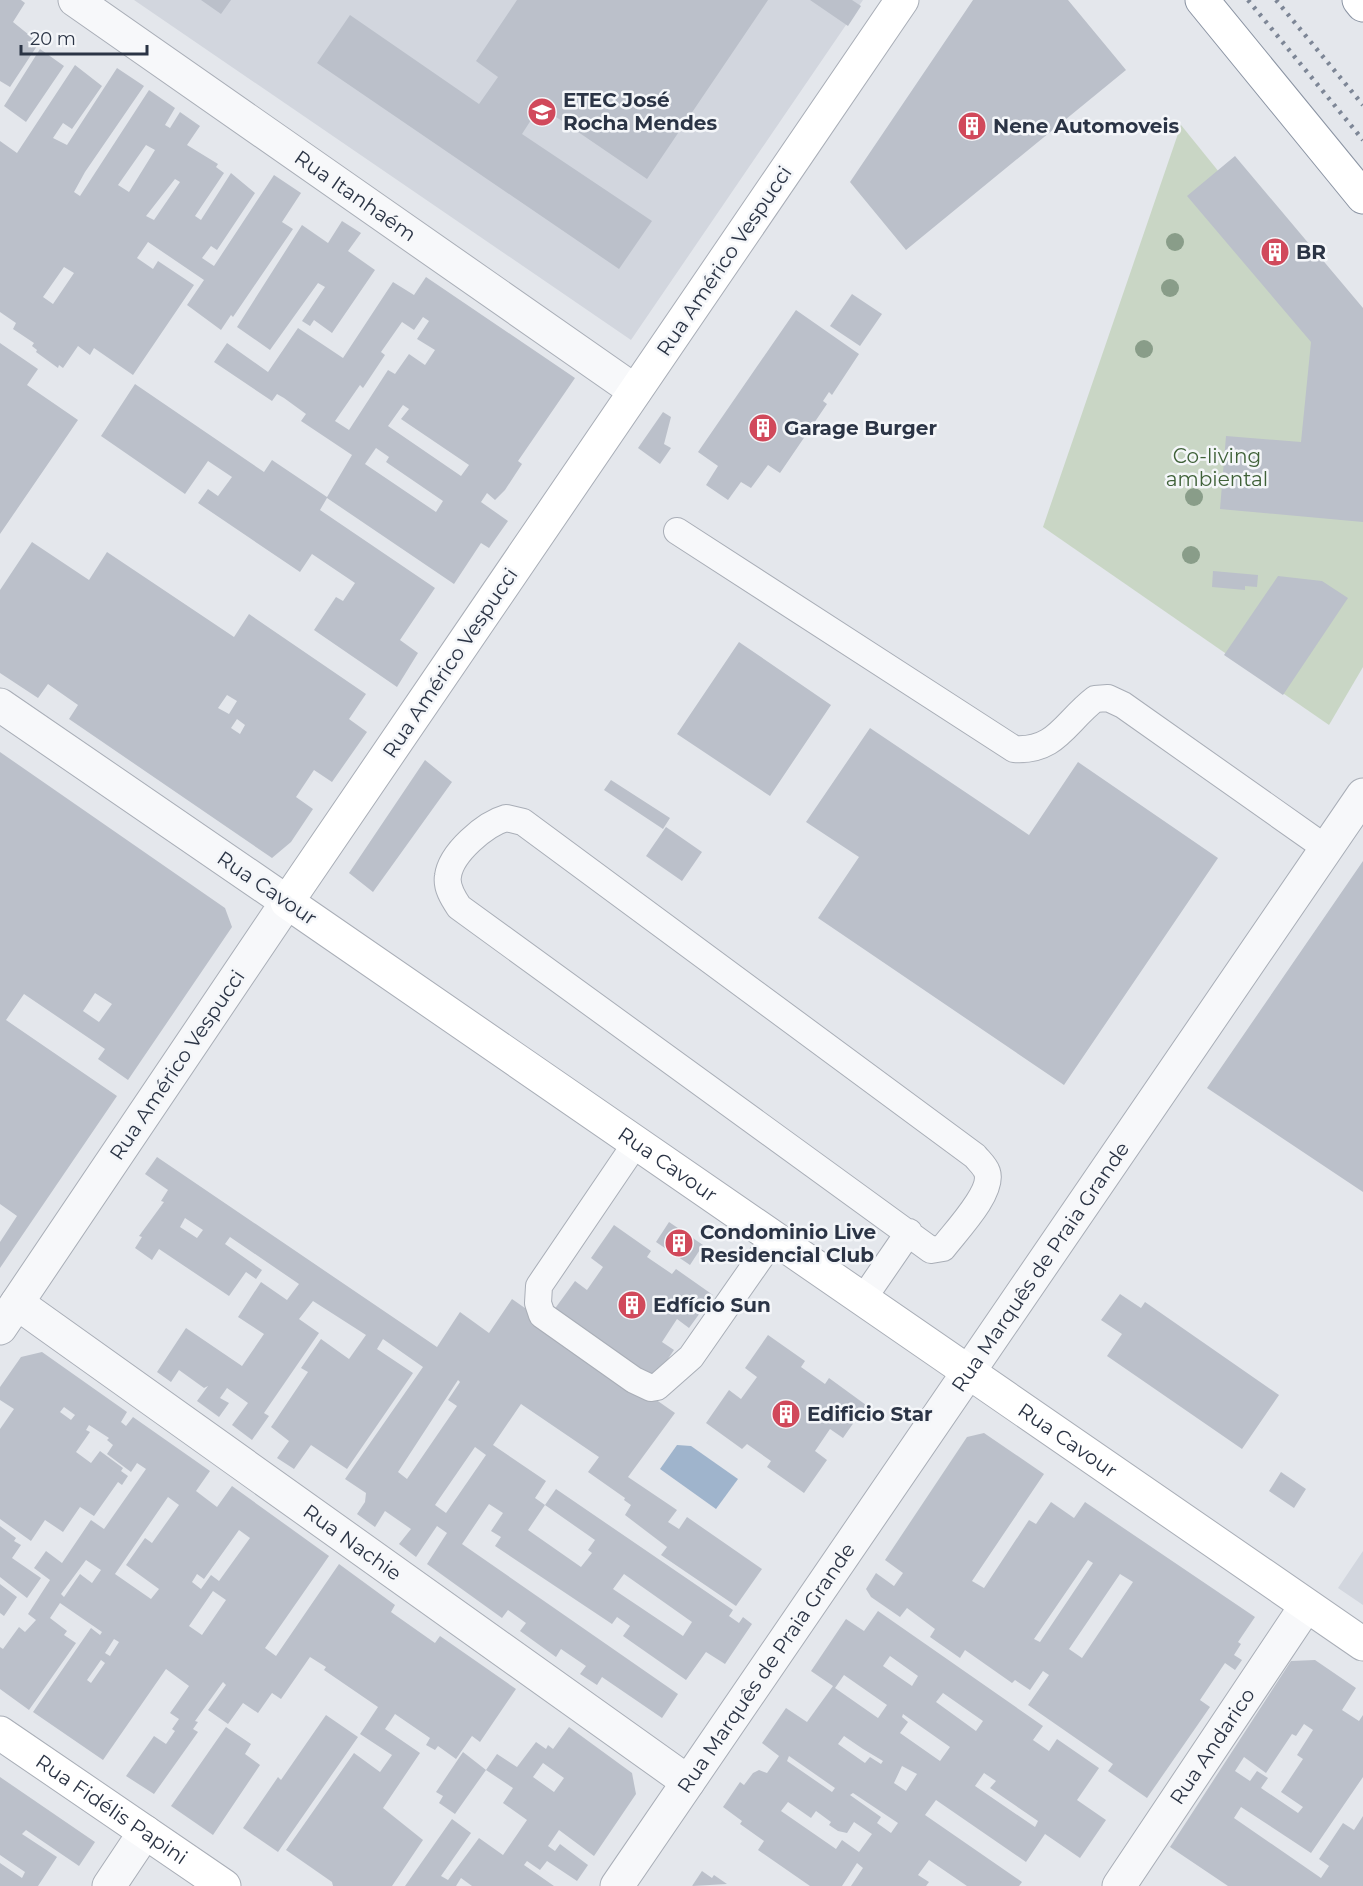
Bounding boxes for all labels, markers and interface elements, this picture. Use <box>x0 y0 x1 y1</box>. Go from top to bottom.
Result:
scale bar <box>21 18 147 56</box>
text: 20 m <box>30 28 76 50</box>
place label: ETEC José Rocha Mendes <box>563 88 717 135</box>
school or university icon: ETEC José Rocha Mendes <box>526 96 558 128</box>
building icon: Nene Automoveis <box>956 110 988 142</box>
place label: Nene Automoveis <box>993 114 1179 138</box>
street label: Rua Itanhaém <box>290 145 421 246</box>
street label: Rua Américo Vespucci <box>651 161 797 361</box>
building icon: BR <box>1259 236 1291 268</box>
place label: BR <box>1296 240 1326 264</box>
building icon: Garage Burger <box>747 412 779 444</box>
place label: Garage Burger <box>784 416 937 440</box>
park label: Co-living ambiental <box>1166 444 1268 491</box>
street label: Rua Américo Vespucci <box>377 563 523 763</box>
street label: Rua Cavour <box>213 846 321 930</box>
street label: Rua Américo Vespucci <box>104 965 250 1165</box>
street label: Rua Cavour <box>613 1122 722 1207</box>
street label: Rua Marquês de Praia Grande <box>946 1137 1134 1397</box>
place label: Condominio Live Residencial Club <box>700 1220 876 1267</box>
building icon: Condominio Live Residencial Club <box>663 1227 695 1259</box>
building icon: Edfício Sun <box>616 1289 648 1321</box>
place label: Edfício Sun <box>653 1293 771 1317</box>
building icon: Edificio Star <box>770 1398 802 1430</box>
street label: Rua Cavour <box>1013 1398 1122 1483</box>
place label: Edificio Star <box>807 1402 933 1426</box>
street label: Rua Nachie <box>298 1499 406 1586</box>
street label: Rua Marquês de Praia Grande <box>672 1538 860 1798</box>
street label: Rua Andarico <box>1165 1683 1260 1809</box>
street label: Rua Fidélis Papini <box>31 1749 192 1869</box>

